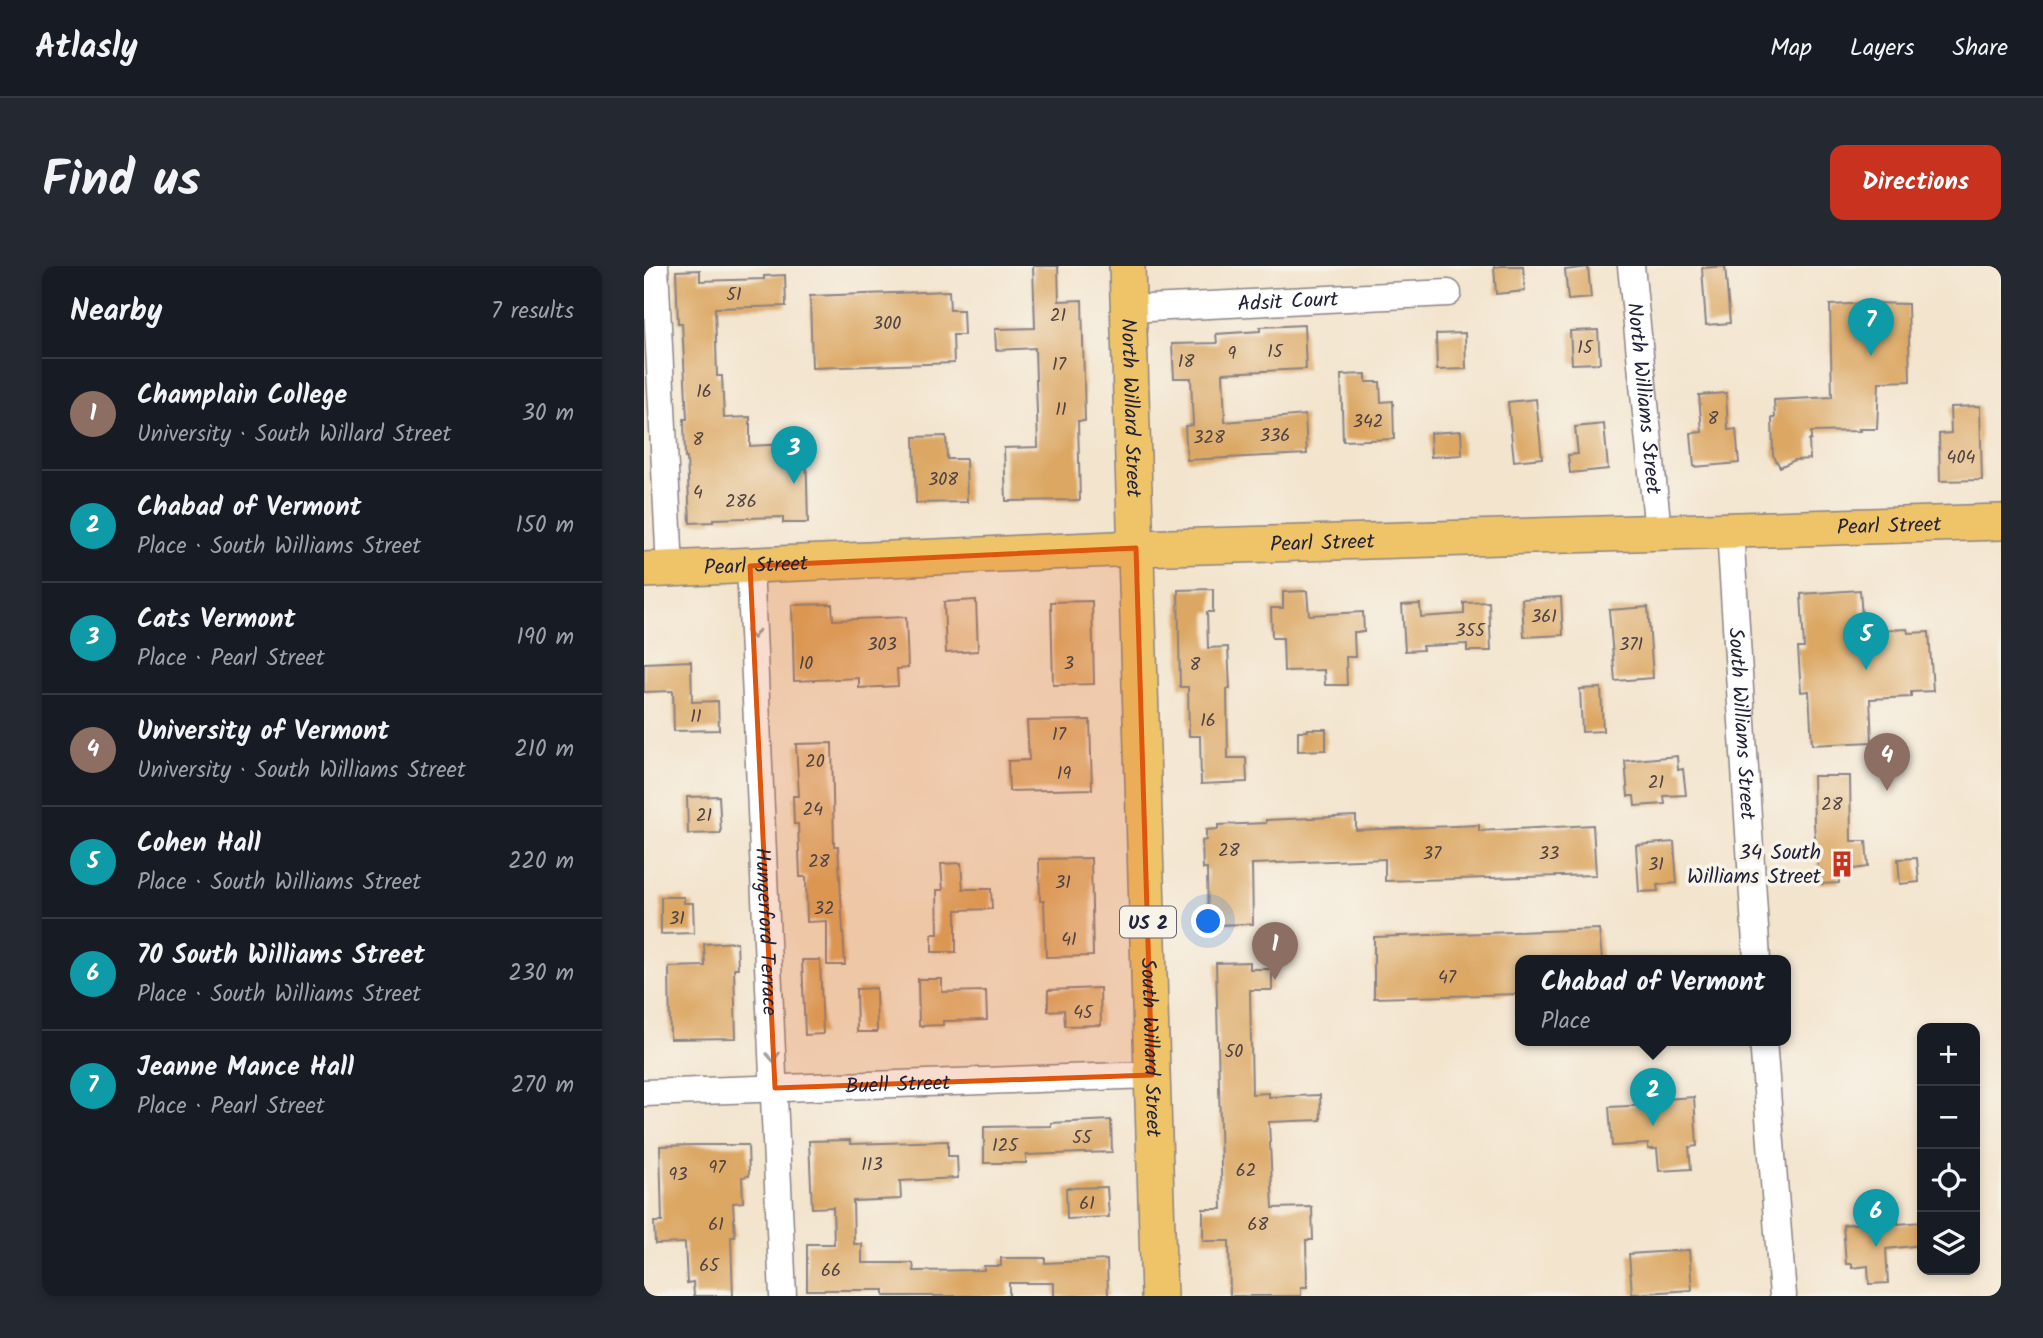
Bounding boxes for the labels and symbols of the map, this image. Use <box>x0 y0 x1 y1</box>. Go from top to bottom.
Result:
house number: 51 <box>726 281 742 310</box>
street label: Adsit Court <box>1237 283 1340 322</box>
pin: 7 <box>1848 298 1894 356</box>
street label: North Williams Street <box>1617 301 1669 497</box>
house number: 21 <box>1050 302 1066 331</box>
house number: 300 <box>873 310 901 339</box>
street label: North Willard Street <box>1111 318 1149 499</box>
house number: 15 <box>1577 334 1594 363</box>
house number: 15 <box>1267 338 1284 367</box>
house number: 9 <box>1228 340 1237 369</box>
house number: 18 <box>1178 348 1194 377</box>
house number: 17 <box>1052 351 1067 380</box>
house number: 16 <box>696 378 712 407</box>
house number: 11 <box>1055 396 1067 425</box>
house number: 8 <box>1708 405 1719 434</box>
house number: 342 <box>1353 408 1383 437</box>
house number: 336 <box>1260 422 1290 451</box>
house number: 328 <box>1193 424 1225 453</box>
house number: 8 <box>693 426 704 455</box>
pin: 3 <box>771 426 817 484</box>
house number: 404 <box>1947 444 1975 473</box>
house number: 308 <box>928 466 958 495</box>
house number: 4 <box>693 479 703 508</box>
house number: 286 <box>725 488 757 517</box>
street label: Pearl Street <box>1836 509 1943 545</box>
street label: Pearl Street <box>1270 526 1376 562</box>
street label: Pearl Street <box>703 548 810 585</box>
house number: 361 <box>1531 603 1557 632</box>
pin: 5 <box>1843 612 1889 670</box>
house number: 355 <box>1455 617 1486 646</box>
street label: South Williams Street <box>1718 627 1763 822</box>
one-way arrow <box>746 629 761 640</box>
house number: 303 <box>867 631 897 660</box>
house number: 371 <box>1619 631 1643 660</box>
house number: 10 <box>799 650 813 679</box>
house number: 3 <box>1064 650 1074 679</box>
house number: 8 <box>1190 651 1201 680</box>
house number: 11 <box>690 703 702 732</box>
house number: 16 <box>1200 707 1216 736</box>
house number: 17 <box>1052 721 1067 750</box>
pin: 4 <box>1864 733 1910 791</box>
house number: 20 <box>805 748 825 777</box>
house number: 19 <box>1057 760 1071 789</box>
house number: 21 <box>1648 769 1664 798</box>
house number: 28 <box>1821 791 1843 820</box>
house number: 24 <box>803 796 823 825</box>
house number: 21 <box>696 802 712 831</box>
house number: 28 <box>1218 837 1240 866</box>
place label: 34 South Williams Street <box>1687 837 1822 894</box>
house number: 37 <box>1423 840 1442 869</box>
house number: 33 <box>1539 840 1559 869</box>
street label: Hungerford Terrace <box>745 847 785 1017</box>
house number: 28 <box>808 848 830 877</box>
building icon: 34 South Williams Street <box>1827 849 1857 879</box>
house number: 31 <box>1648 851 1664 880</box>
house number: 31 <box>1055 869 1071 898</box>
house number: 32 <box>814 895 834 924</box>
your location <box>1191 904 1225 938</box>
house number: 31 <box>669 905 685 934</box>
road number: US 2 <box>1120 906 1176 937</box>
pin: 1 <box>1252 922 1298 980</box>
house number: 41 <box>1061 926 1077 955</box>
street label: South Willard Street <box>1131 958 1169 1139</box>
house number: 47 <box>1438 964 1457 993</box>
house number: 45 <box>1073 999 1094 1028</box>
house number: 50 <box>1225 1038 1243 1067</box>
one-way arrow <box>766 1052 781 1063</box>
street label: Buell Street <box>845 1067 952 1104</box>
pin: 2 <box>1630 1068 1676 1126</box>
house number: 55 <box>1072 1124 1093 1153</box>
house number: 125 <box>992 1132 1019 1161</box>
house number: 113 <box>861 1151 883 1180</box>
house number: 97 <box>708 1154 726 1183</box>
house number: 62 <box>1236 1157 1256 1186</box>
house number: 93 <box>668 1161 688 1190</box>
pin: 6 <box>1853 1189 1899 1247</box>
house number: 61 <box>1079 1190 1095 1219</box>
house number: 61 <box>708 1211 724 1240</box>
house number: 68 <box>1248 1211 1269 1240</box>
house number: 65 <box>699 1252 720 1281</box>
house number: 66 <box>821 1257 841 1286</box>

